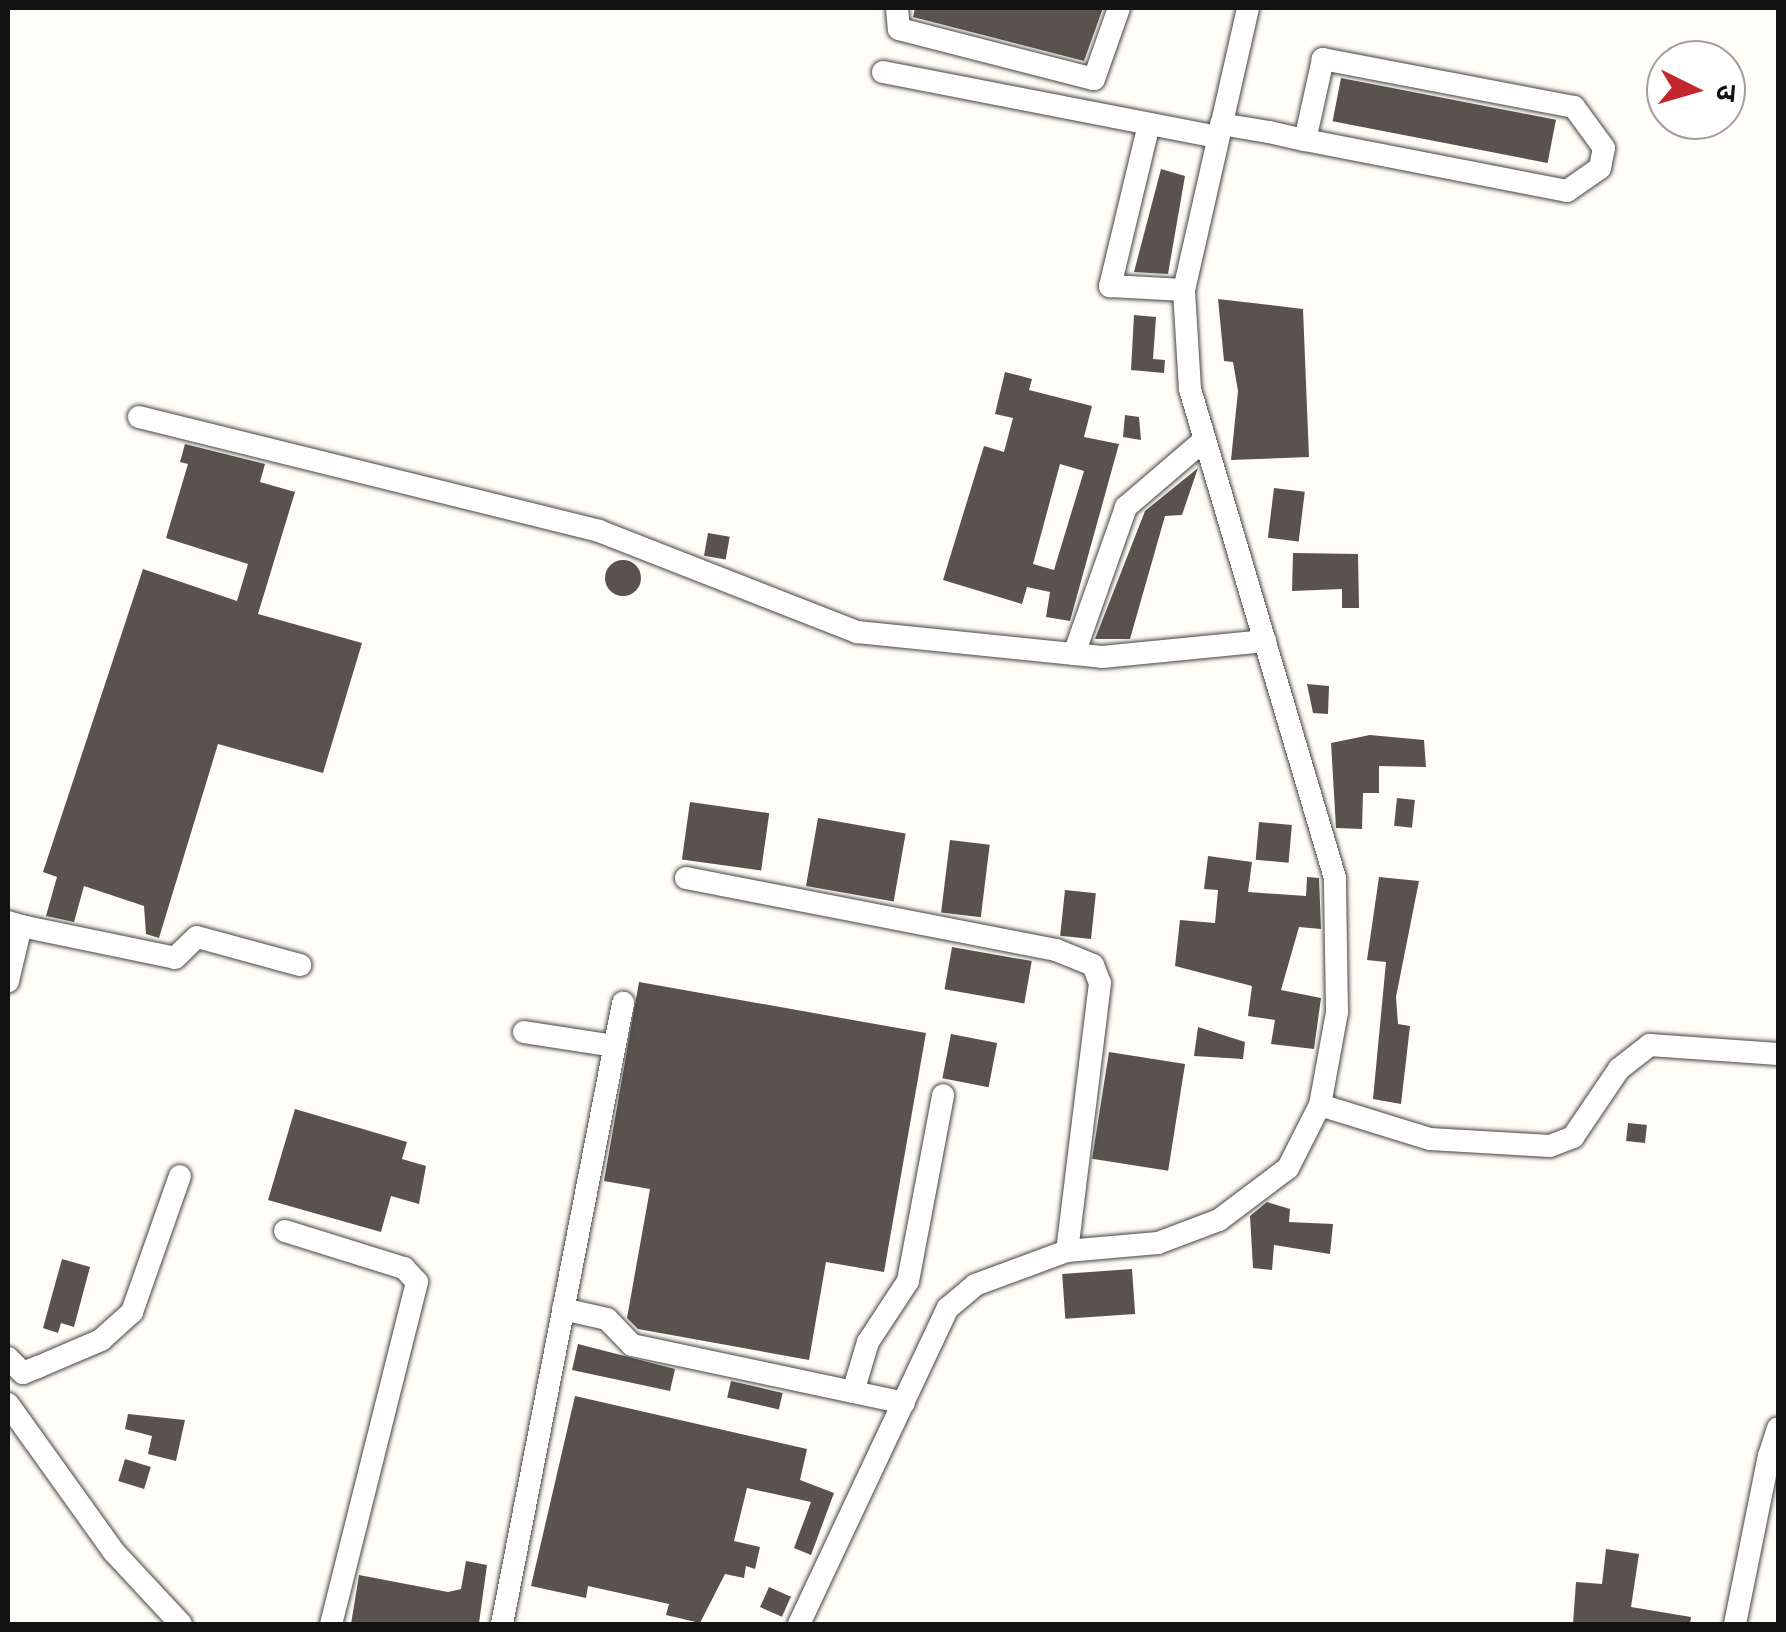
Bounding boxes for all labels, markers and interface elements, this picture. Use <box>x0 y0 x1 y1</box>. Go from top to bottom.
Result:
north arrow <box>1646 40 1746 140</box>
text: उ <box>1705 83 1743 102</box>

